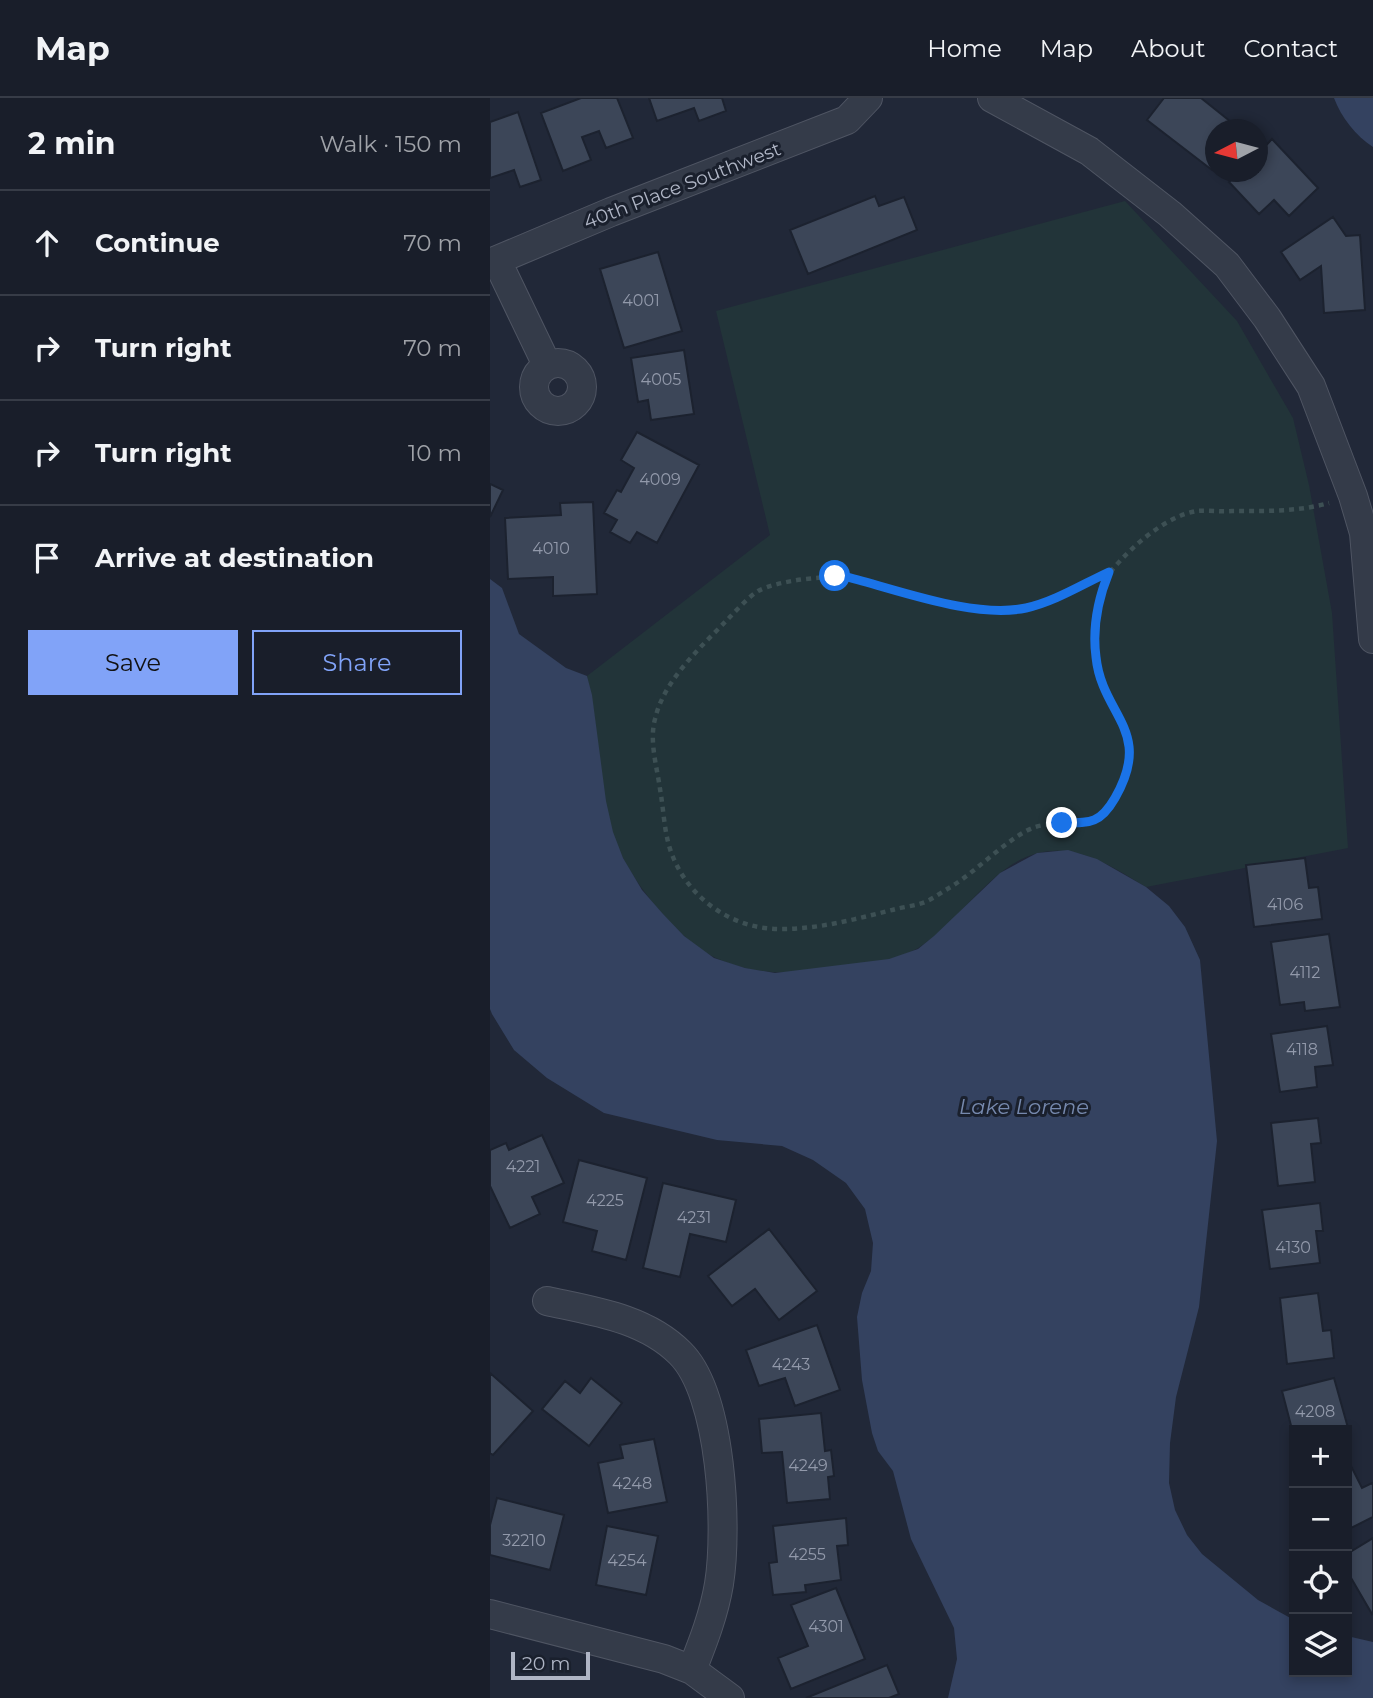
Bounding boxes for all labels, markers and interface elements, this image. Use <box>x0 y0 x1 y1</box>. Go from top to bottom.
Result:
text: Map <box>35 28 110 68</box>
text: Home <box>927 34 1002 63</box>
text: Map <box>1040 34 1093 63</box>
text: About <box>1131 34 1205 63</box>
text: Contact <box>1243 34 1338 63</box>
north arrow <box>1205 119 1268 182</box>
text: 2 min <box>28 125 115 162</box>
text: Walk · 150 m <box>319 130 462 158</box>
street label: 40th Place Southwest <box>580 137 784 234</box>
icon: ahead <box>28 224 66 262</box>
text: Continue <box>95 227 220 259</box>
text: 70 m <box>403 229 462 257</box>
house number: 4001 <box>622 291 660 310</box>
icon: right <box>28 329 66 367</box>
text: Turn right <box>95 332 231 364</box>
text: 70 m <box>403 334 462 362</box>
house number: 4005 <box>641 370 681 389</box>
icon: right <box>28 434 66 472</box>
text: Turn right <box>95 437 231 469</box>
text: 10 m <box>408 439 462 467</box>
house number: 4009 <box>639 470 681 489</box>
icon: arrive <box>28 539 66 577</box>
house number: 4010 <box>532 539 570 558</box>
text: Arrive at destination <box>95 542 374 574</box>
route start <box>819 560 850 591</box>
button: Save <box>28 630 238 695</box>
button: Share <box>252 630 462 695</box>
route end <box>1046 807 1077 838</box>
house number: 4106 <box>1267 895 1303 914</box>
house number: 4112 <box>1290 963 1320 982</box>
house number: 4118 <box>1286 1040 1318 1059</box>
water label: Lake Lorene <box>959 1094 1089 1119</box>
house number: 4221 <box>506 1157 540 1176</box>
house number: 4225 <box>586 1191 624 1210</box>
house number: 4231 <box>677 1208 711 1227</box>
house number: 4130 <box>1275 1238 1311 1257</box>
house number: 4243 <box>772 1355 810 1374</box>
house number: 4208 <box>1295 1402 1335 1421</box>
map controls <box>1289 1425 1352 1677</box>
button: + <box>1289 1425 1352 1488</box>
house number: 4249 <box>788 1456 828 1475</box>
house number: 4248 <box>612 1474 652 1493</box>
button: − <box>1289 1488 1352 1551</box>
house number: 32210 <box>502 1531 546 1550</box>
house number: 4255 <box>788 1545 826 1564</box>
house number: 4254 <box>607 1551 647 1570</box>
button: locate <box>1289 1551 1352 1614</box>
button: layers <box>1289 1614 1352 1677</box>
house number: 4301 <box>808 1617 844 1636</box>
scale bar <box>511 1649 590 1681</box>
text: 20 m <box>522 1652 570 1675</box>

